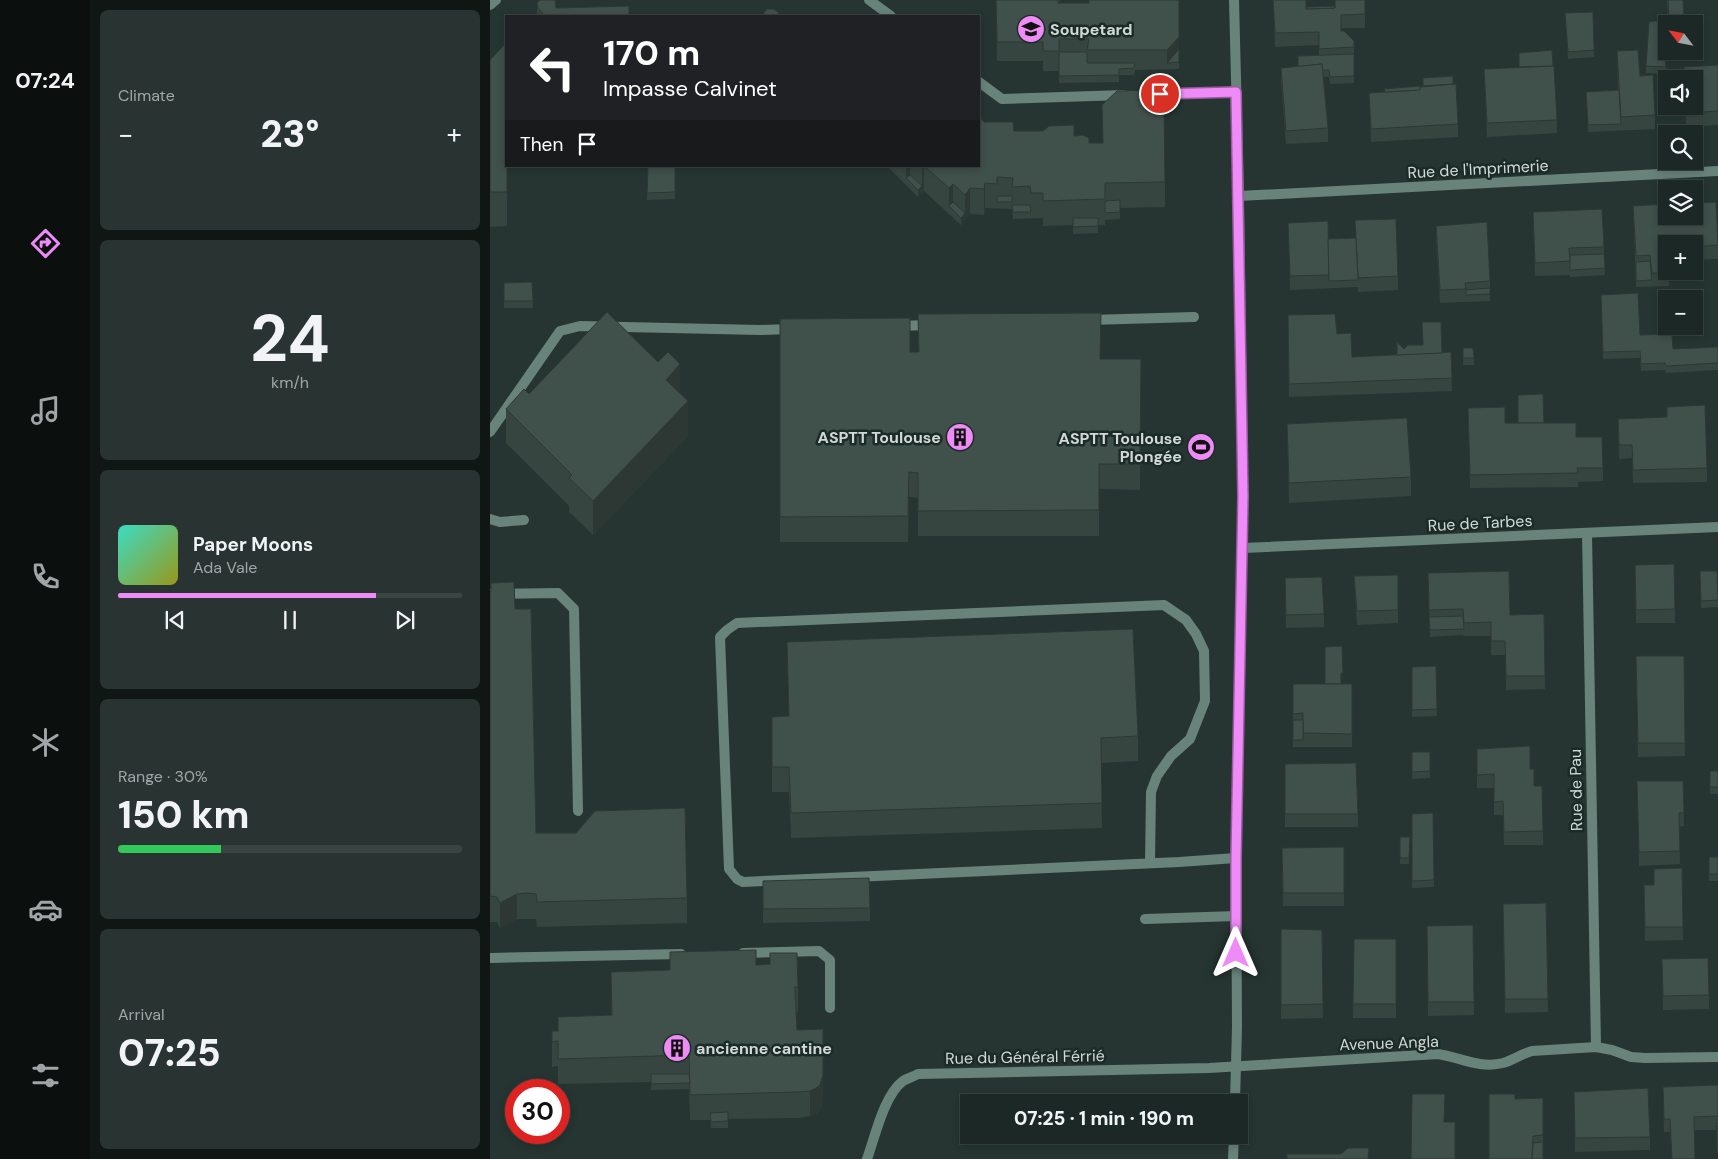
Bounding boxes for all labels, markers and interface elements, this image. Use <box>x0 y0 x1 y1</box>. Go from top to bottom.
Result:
school or university icon: Soupetard <box>1016 14 1046 44</box>
north arrow <box>1658 15 1702 60</box>
map controls <box>1658 15 1703 335</box>
place label: Soupetard <box>1050 19 1132 40</box>
text: 170 m <box>603 30 700 76</box>
icon: left <box>520 35 585 100</box>
text: 07:24 <box>15 66 75 95</box>
button: sound <box>1658 70 1703 115</box>
pin <box>1139 73 1181 115</box>
text: Impasse Calvinet <box>603 74 777 103</box>
icon: arrive <box>1146 80 1174 108</box>
text: Climate <box>118 85 175 106</box>
text: 23° <box>261 109 319 159</box>
text: − <box>118 116 133 153</box>
text: + <box>447 116 462 153</box>
button: search <box>1658 125 1703 170</box>
icon: arrive <box>573 130 601 158</box>
text: Then <box>520 132 563 157</box>
street label: Rue de l'Imprimerie <box>1407 155 1549 183</box>
button: layers <box>1658 180 1703 225</box>
icon: directions <box>28 226 63 261</box>
button: + <box>1658 235 1703 280</box>
button: − <box>1658 290 1703 335</box>
text: 24 <box>250 297 330 381</box>
text: km/h <box>271 372 309 393</box>
icon: music <box>28 393 63 428</box>
building icon: ASPTT Toulouse <box>945 422 975 452</box>
place label: ASPTT Toulouse <box>818 427 941 448</box>
place label: ASPTT Toulouse Plongée <box>1059 428 1182 467</box>
sports icon: ASPTT Toulouse Plongée <box>1186 432 1216 462</box>
street label: Rue de Tarbes <box>1427 510 1533 536</box>
text: Paper Moons <box>193 532 313 557</box>
text: Ada Vale <box>193 557 257 578</box>
icon: phone <box>28 559 63 594</box>
icon: previous <box>161 606 189 634</box>
icon: pause <box>276 606 304 634</box>
icon: next <box>391 606 419 634</box>
icon: climate <box>28 725 63 760</box>
street label: Rue de Pau <box>1565 749 1587 831</box>
text: Range · 30% <box>118 766 208 787</box>
text: 150 km <box>118 790 250 840</box>
icon: car <box>28 892 63 927</box>
position arrow <box>1209 926 1261 978</box>
text: Arrival <box>118 1004 165 1025</box>
text: 07:25 <box>118 1028 221 1078</box>
street label: Avenue Angla <box>1339 1031 1439 1055</box>
building icon: ancienne cantine <box>662 1033 692 1063</box>
place label: ancienne cantine <box>696 1038 832 1059</box>
street label: Rue du Général Férrié <box>945 1045 1105 1069</box>
icon: filters <box>28 1058 63 1093</box>
speed limit sign: 30 <box>505 1079 570 1144</box>
text: 07:25 · 1 min · 190 m <box>1014 1106 1194 1131</box>

